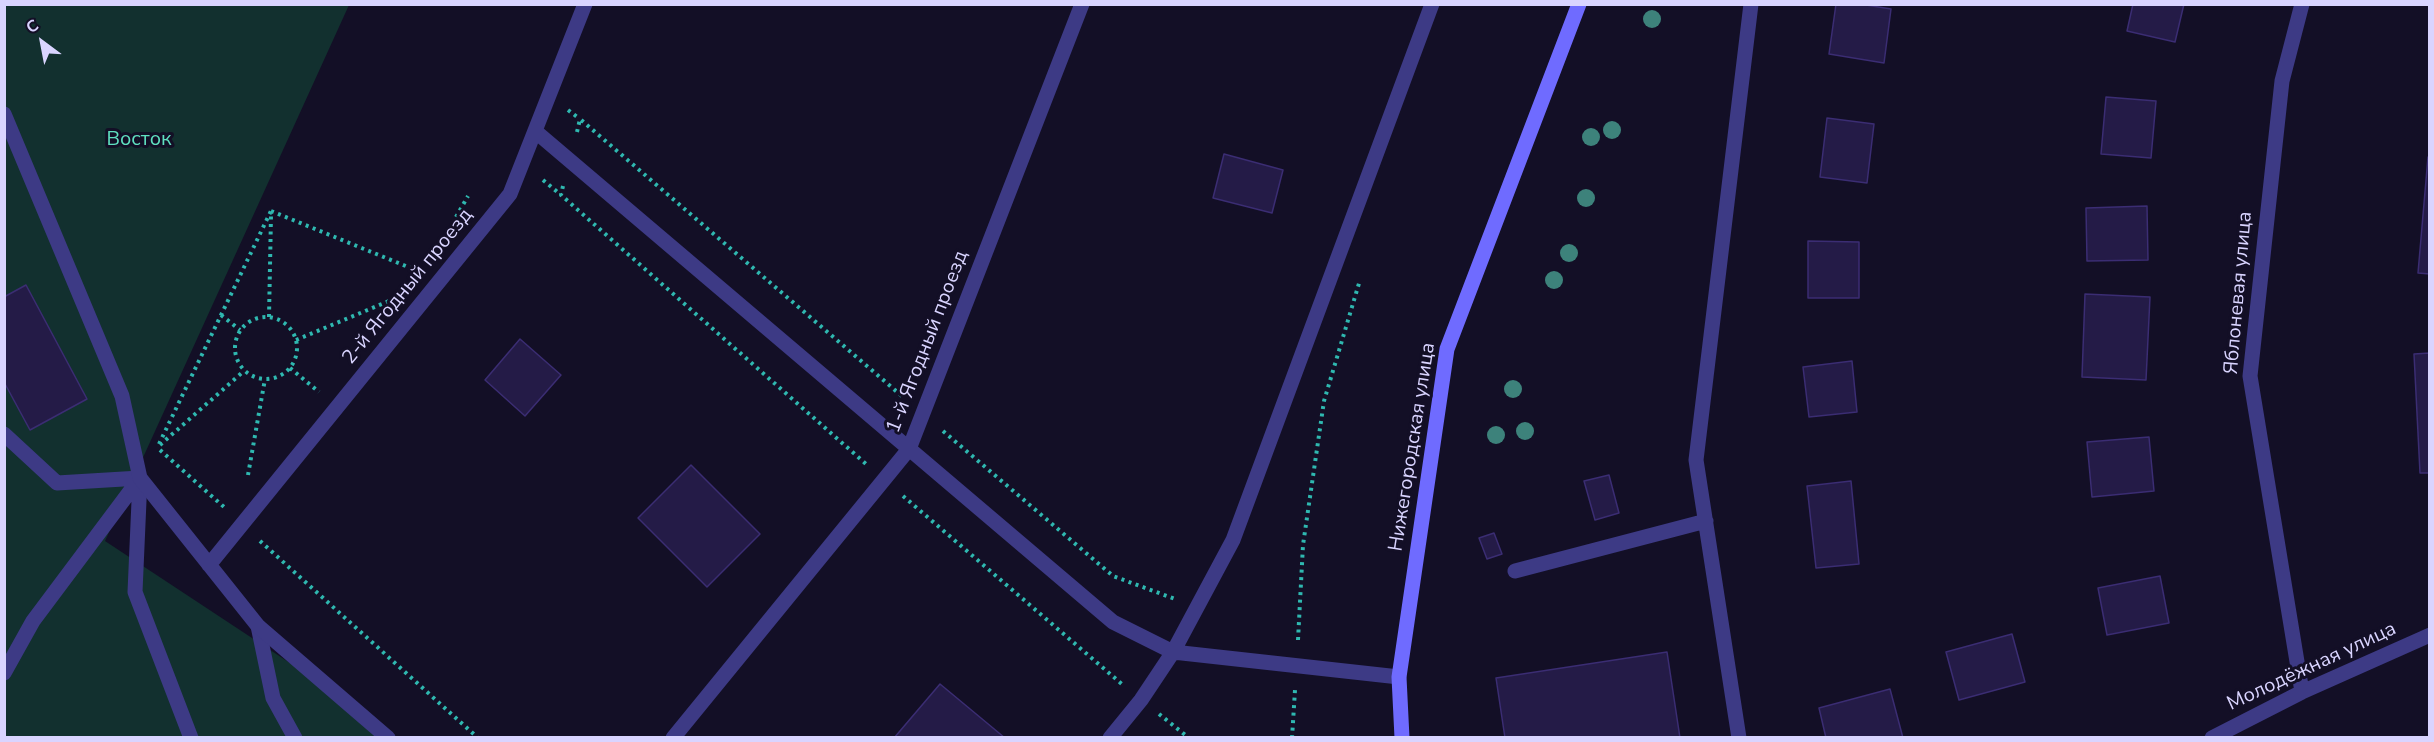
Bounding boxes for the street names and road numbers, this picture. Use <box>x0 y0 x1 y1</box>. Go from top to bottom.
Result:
street label: 2-й Ягодный проезд <box>338 204 478 370</box>
street label: Яблоневая улица <box>2220 211 2258 375</box>
street label: 1-й Ягодный проезд <box>882 247 974 437</box>
street label: Нижегородская улица <box>1385 341 1441 553</box>
street label: Молодёжная улица <box>2224 617 2400 717</box>

